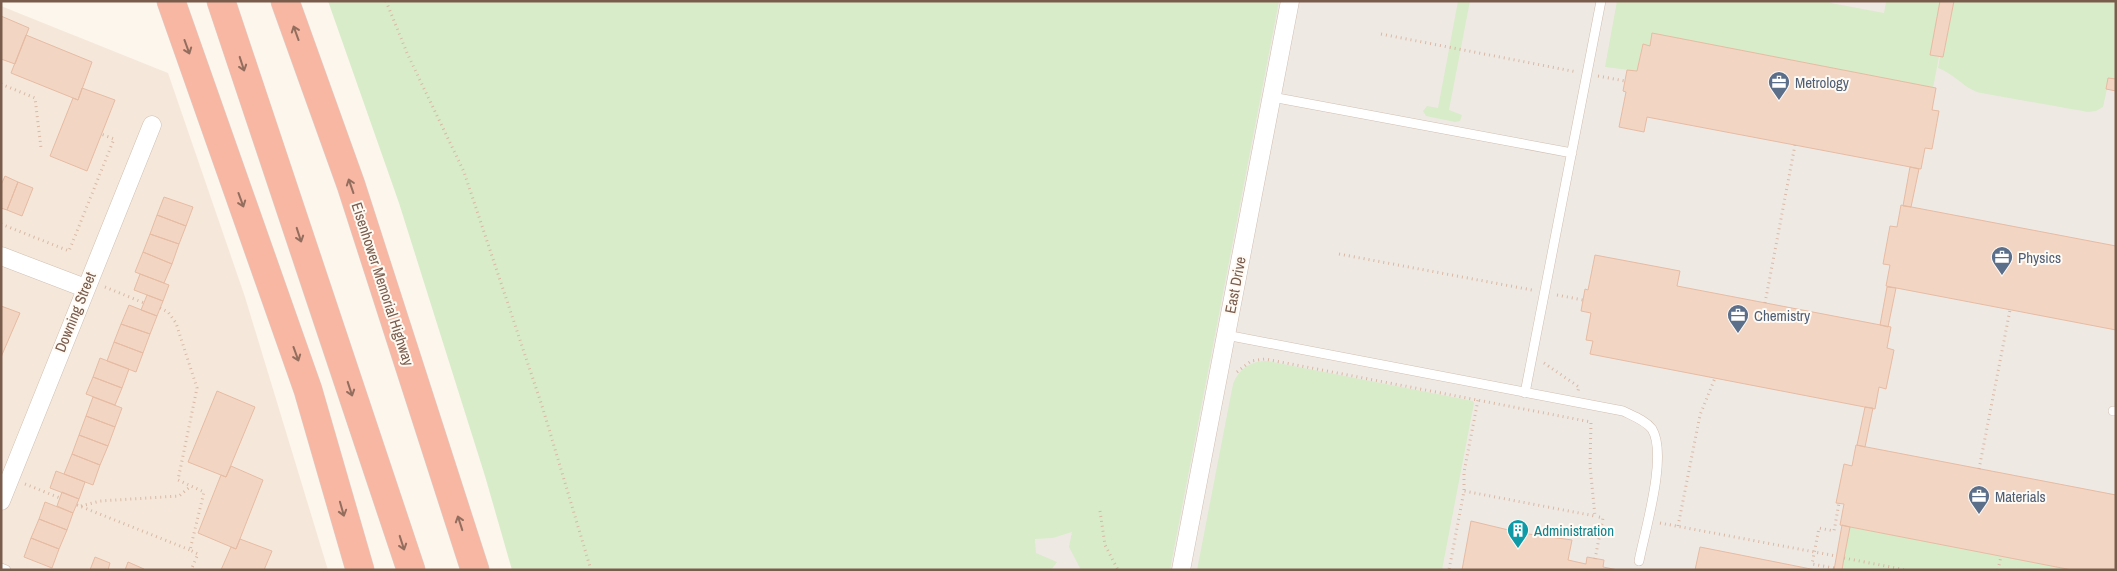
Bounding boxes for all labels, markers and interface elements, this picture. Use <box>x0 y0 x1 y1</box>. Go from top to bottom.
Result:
one-way arrow <box>291 25 300 41</box>
one-way arrow <box>183 39 192 54</box>
one-way arrow <box>238 56 247 71</box>
office icon: Metrology <box>1767 70 1791 101</box>
place label: Metrology <box>1795 72 1850 93</box>
one-way arrow <box>346 178 355 194</box>
one-way arrow <box>237 192 246 208</box>
street label: Eisenhower Memorial Highway <box>347 199 420 369</box>
one-way arrow <box>295 227 304 242</box>
office icon: Physics <box>1990 245 2014 276</box>
place label: Physics <box>2018 247 2061 268</box>
street label: East Drive <box>1219 255 1251 315</box>
street label: Downing Street <box>49 268 101 355</box>
office icon: Chemistry <box>1726 303 1750 334</box>
place label: Chemistry <box>1754 305 1811 326</box>
one-way arrow <box>291 345 301 361</box>
one-way arrow <box>346 381 356 397</box>
office icon: Materials <box>1967 484 1991 515</box>
place label: Materials <box>1995 486 2046 507</box>
one-way arrow <box>338 501 348 517</box>
one-way arrow <box>455 516 465 532</box>
building icon: Administration <box>1506 518 1530 549</box>
place label: Administration <box>1533 520 1614 541</box>
one-way arrow <box>398 535 407 550</box>

